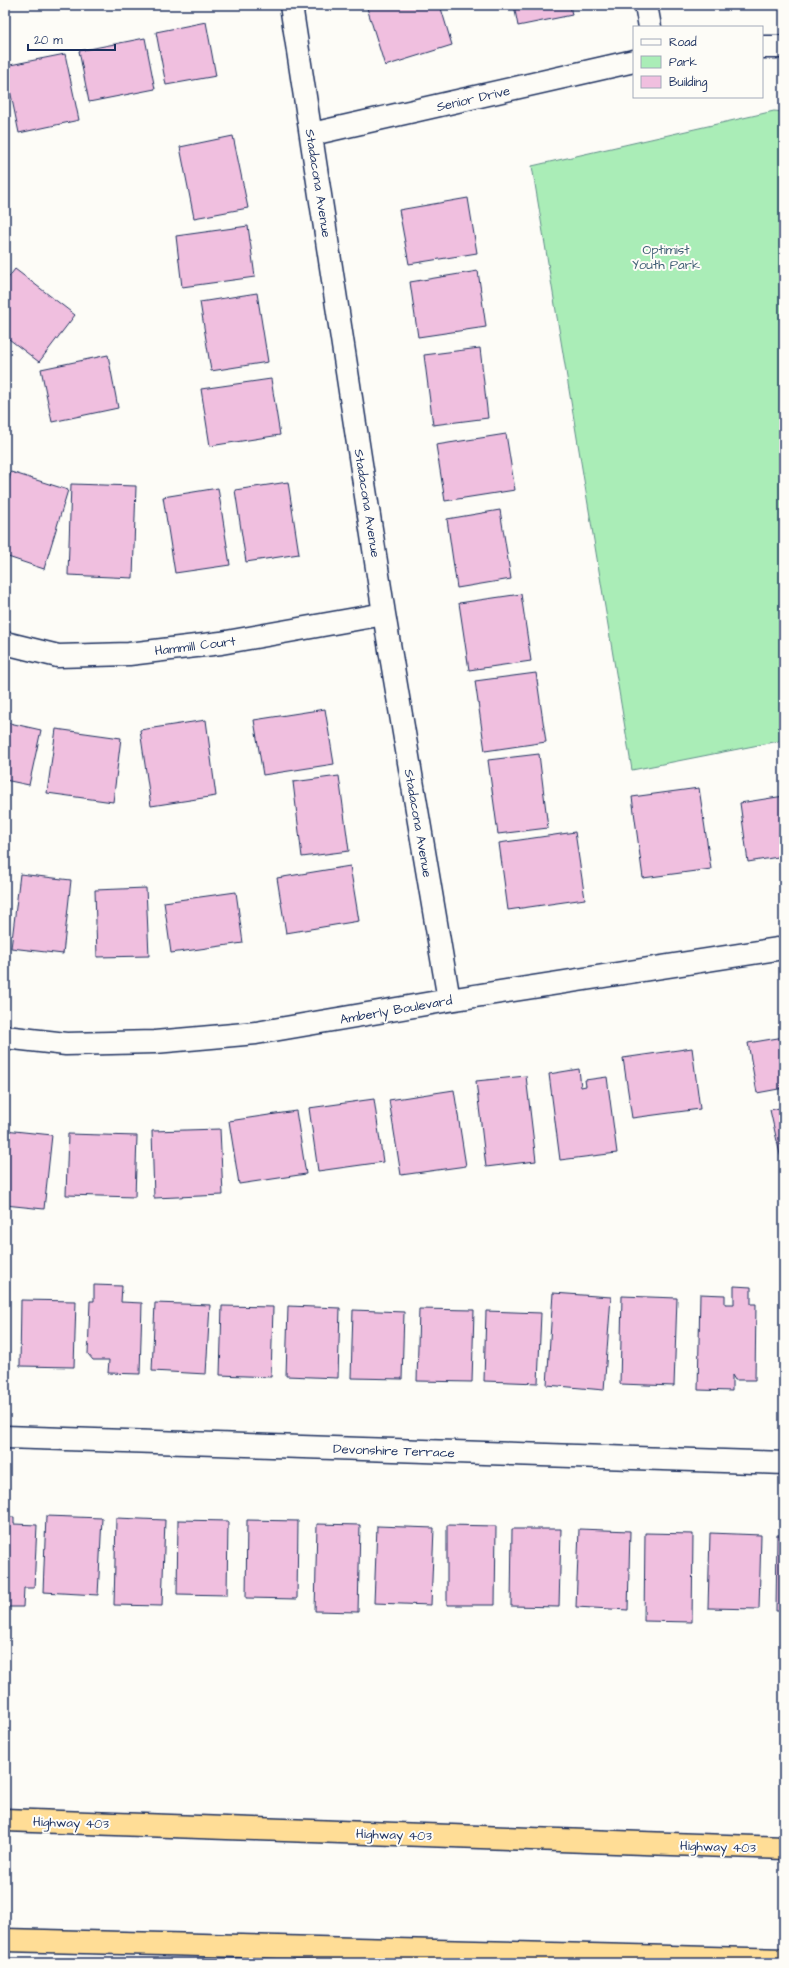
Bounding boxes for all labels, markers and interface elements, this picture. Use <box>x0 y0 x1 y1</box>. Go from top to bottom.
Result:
scale bar <box>28 26 115 52</box>
legend <box>633 26 763 98</box>
text: 20 m <box>34 32 63 49</box>
text: Road <box>669 34 697 51</box>
text: Park <box>669 54 697 71</box>
text: Building <box>669 74 707 92</box>
street label: Senior Drive <box>435 82 512 116</box>
street label: Stadacona Avenue <box>301 128 335 239</box>
park label: Optimist Youth Park <box>632 241 700 274</box>
street label: Stadacona Avenue <box>350 448 384 559</box>
street label: Hammill Court <box>154 632 237 660</box>
street label: Stadacona Avenue <box>400 768 436 879</box>
street label: Amberly Boulevard <box>339 991 454 1030</box>
street label: Devonshire Terrace <box>333 1440 455 1462</box>
street label: Highway 403 <box>33 1813 110 1834</box>
street label: Highway 403 <box>356 1825 433 1846</box>
street label: Highway 403 <box>680 1837 757 1858</box>

